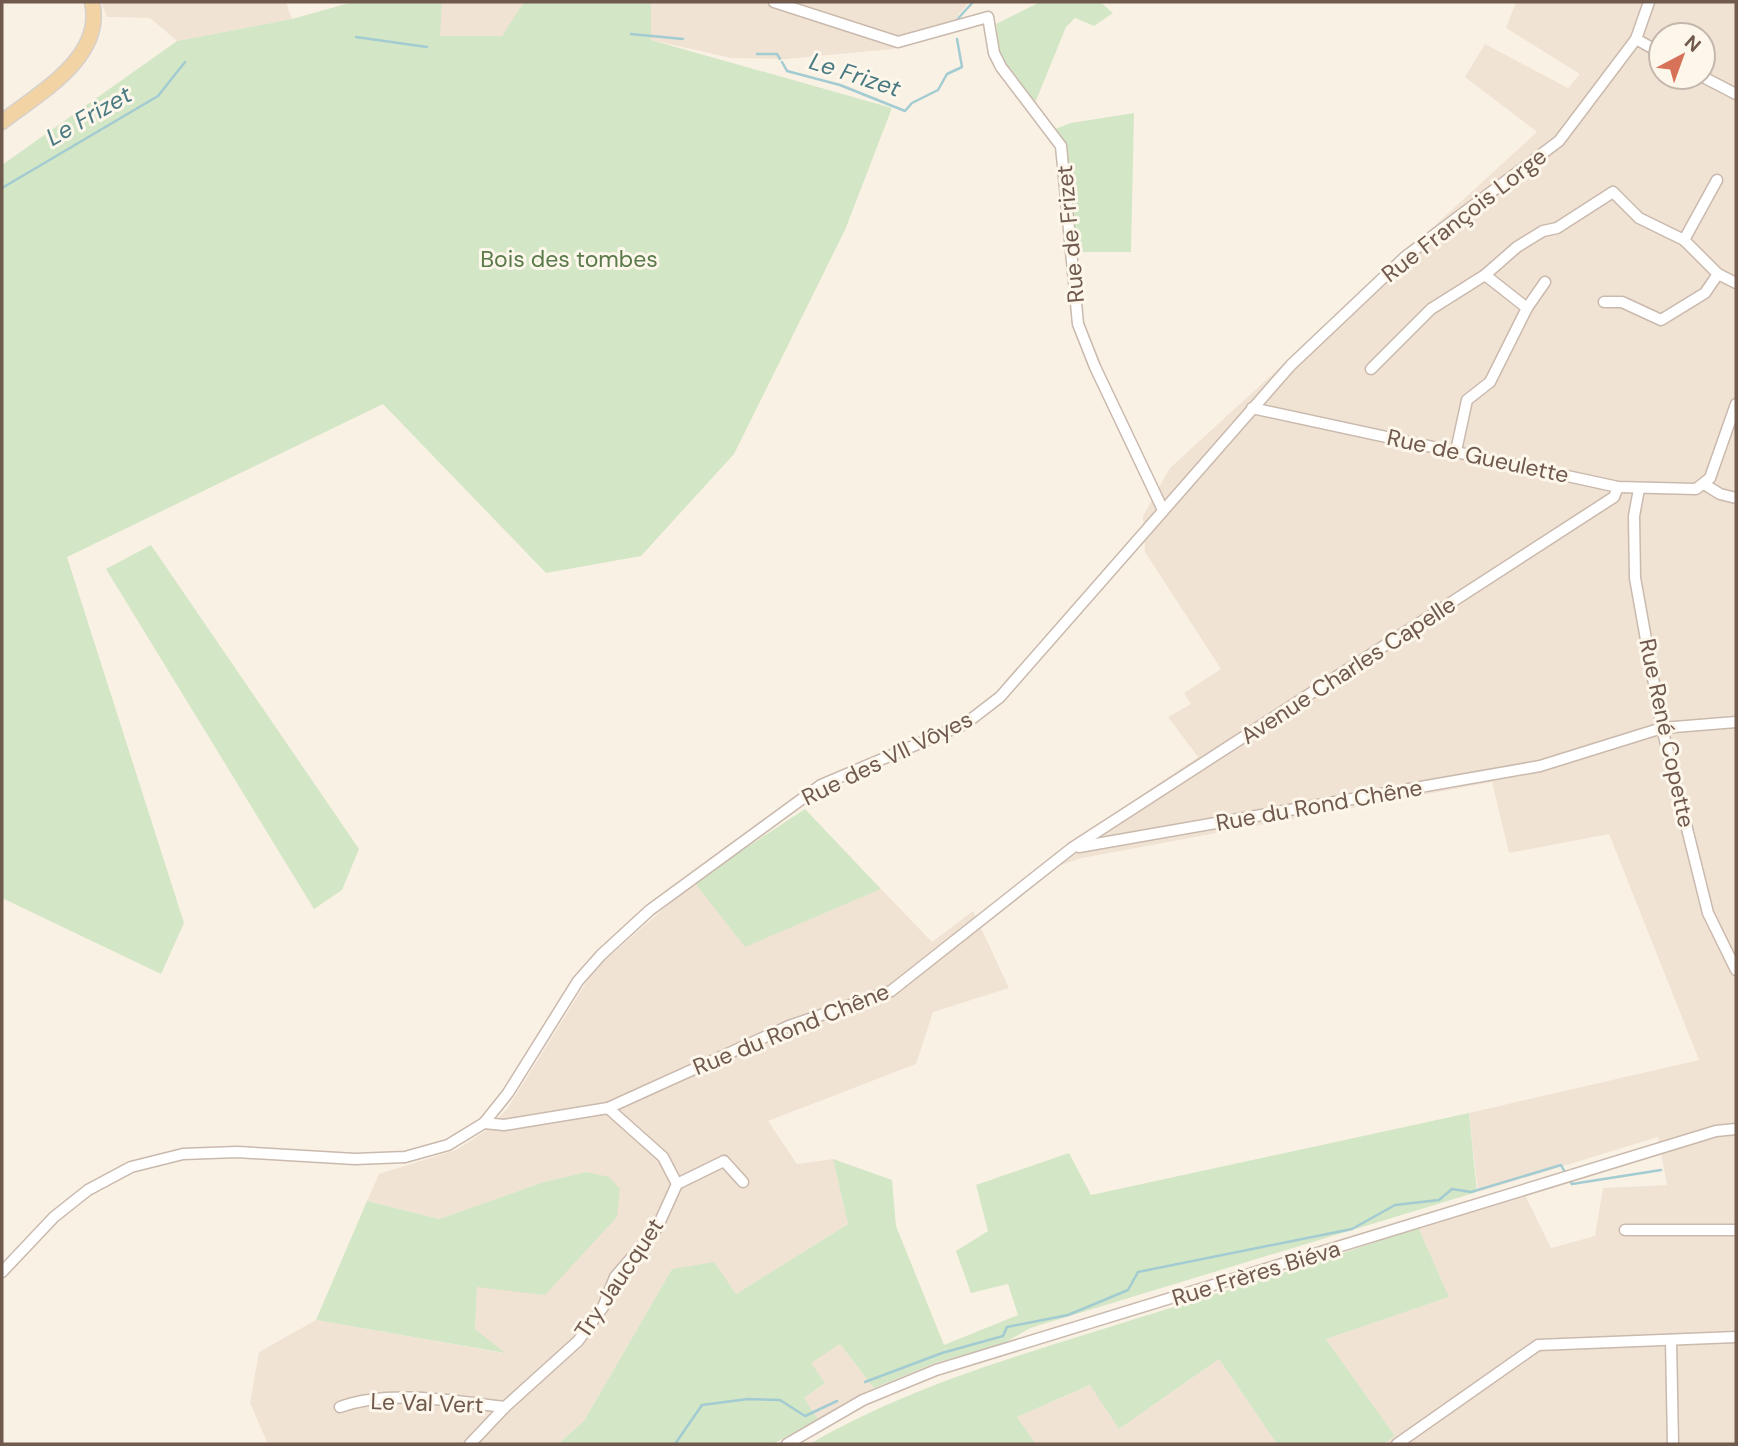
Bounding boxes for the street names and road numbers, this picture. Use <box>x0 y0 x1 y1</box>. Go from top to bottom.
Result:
street label: Rue François Lorge <box>1375 141 1553 289</box>
street label: Rue de Frizet <box>1049 164 1091 304</box>
street label: Rue de Gueulette <box>1384 422 1572 490</box>
street label: Avenue Charles Capelle <box>1235 589 1461 751</box>
street label: Rue René Copette <box>1632 636 1702 830</box>
street label: Rue des VII Vôyes <box>797 704 977 812</box>
street label: Rue du Rond Chêne <box>1213 772 1425 838</box>
street label: Rue du Rond Chêne <box>688 976 894 1082</box>
street label: Try Jaucquet <box>568 1212 670 1344</box>
street label: Rue Frères Biéva <box>1168 1233 1344 1313</box>
street label: Le Val Vert <box>370 1386 484 1420</box>

